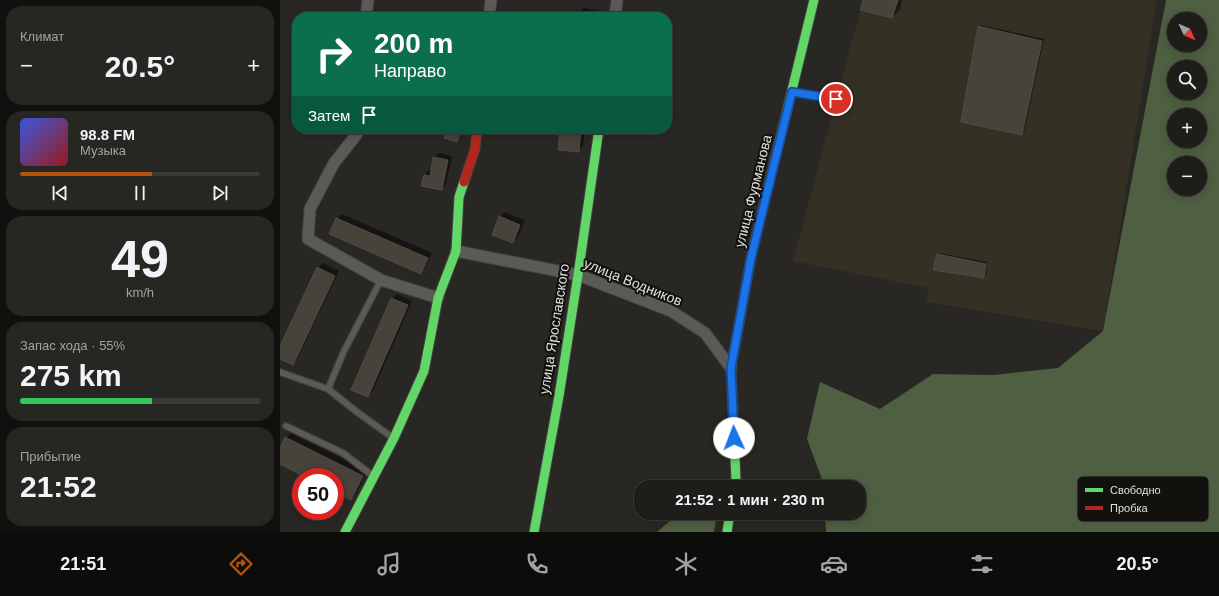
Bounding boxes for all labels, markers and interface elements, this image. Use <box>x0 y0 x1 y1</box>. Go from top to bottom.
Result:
north arrow <box>1167 12 1207 52</box>
map controls <box>1167 12 1207 196</box>
icon: right <box>308 28 360 80</box>
text: 200 m <box>374 28 453 59</box>
text: Климат <box>20 29 64 44</box>
text: 20.5° <box>105 50 175 83</box>
text: − <box>20 53 33 78</box>
text: + <box>247 53 260 78</box>
button: search <box>1167 60 1207 100</box>
text: Направо <box>374 61 446 81</box>
pin <box>819 82 853 116</box>
icon: arrive <box>825 88 847 110</box>
icon: arrive <box>358 104 380 126</box>
text: Затем <box>308 107 350 124</box>
button: + <box>1167 108 1207 148</box>
text: 98.8 FM <box>80 126 135 143</box>
street label: улица Фурманова <box>731 133 775 249</box>
text: Музыка <box>80 143 126 158</box>
button: − <box>1167 156 1207 196</box>
icon: previous <box>49 182 71 204</box>
icon: pause <box>129 182 151 204</box>
icon: next <box>209 182 231 204</box>
text: 49 <box>111 230 169 288</box>
street label: улица Водников <box>582 255 684 309</box>
street label: улица Ярославского <box>536 262 572 395</box>
text: km/h <box>126 285 154 300</box>
text: Запас хода · 55% <box>20 338 125 353</box>
text: 275 km <box>20 359 122 392</box>
position arrow <box>713 417 755 459</box>
text: Прибытие <box>20 449 81 464</box>
speed limit sign: 50 <box>292 468 344 520</box>
text: 21:52 <box>20 470 97 503</box>
legend <box>1077 476 1209 522</box>
text: Свободно <box>1110 484 1161 496</box>
text: 21:52 · 1 мин · 230 m <box>675 491 825 508</box>
text: Пробка <box>1110 502 1148 514</box>
icon: directions <box>227 550 255 578</box>
icon: music <box>375 550 403 578</box>
icon: phone <box>523 550 551 578</box>
icon: climate <box>672 550 700 578</box>
icon: car <box>820 550 848 578</box>
icon: filters <box>968 550 996 578</box>
text: 21:51 <box>60 554 106 574</box>
text: 20.5° <box>1117 554 1159 574</box>

